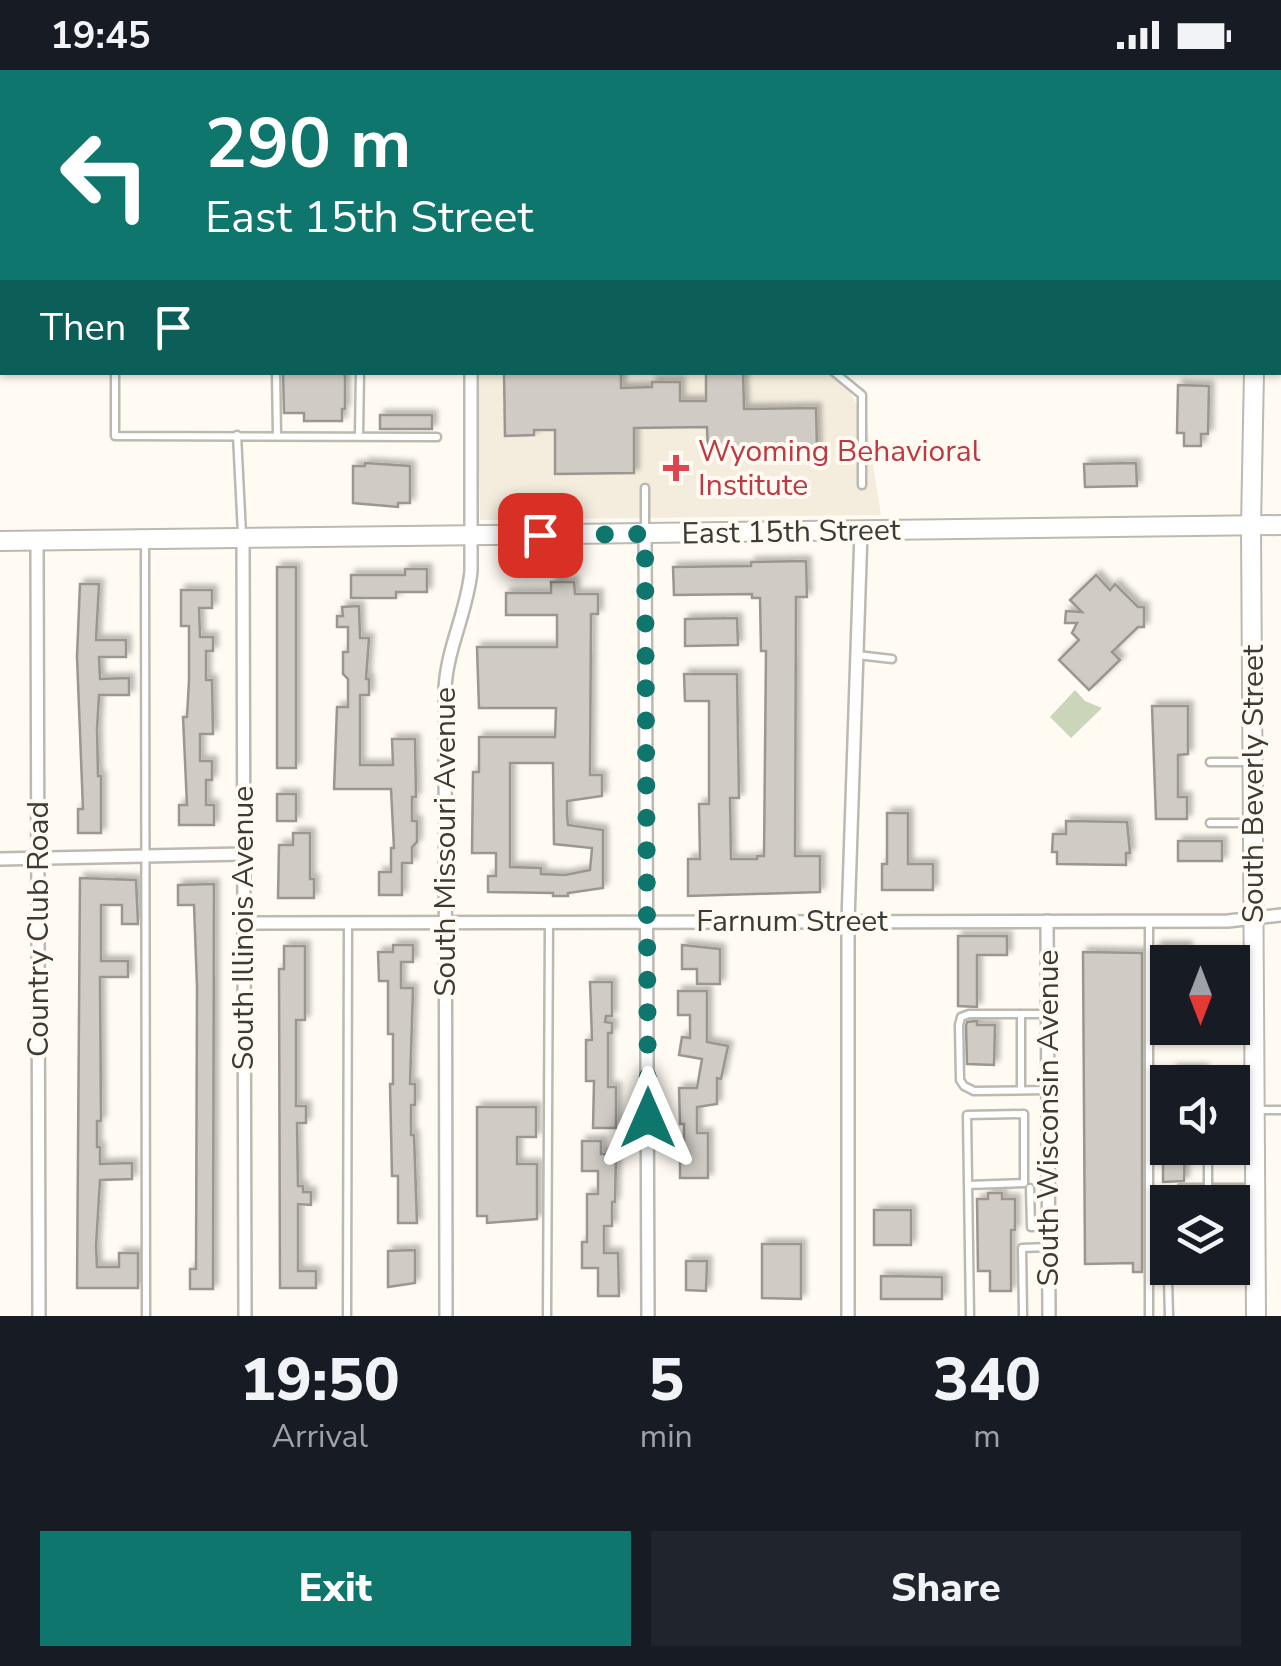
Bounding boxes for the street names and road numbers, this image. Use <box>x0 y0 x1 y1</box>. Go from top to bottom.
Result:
street label: East 15th Street <box>681 510 901 554</box>
street label: South Beverly Street <box>1233 644 1274 923</box>
street label: South Missouri Avenue <box>425 687 466 997</box>
street label: South Illinois Avenue <box>223 786 264 1070</box>
street label: Country Club Road <box>18 801 59 1057</box>
street label: Farnum Street <box>696 901 888 942</box>
street label: South Wisconsin Avenue <box>1028 949 1069 1287</box>

